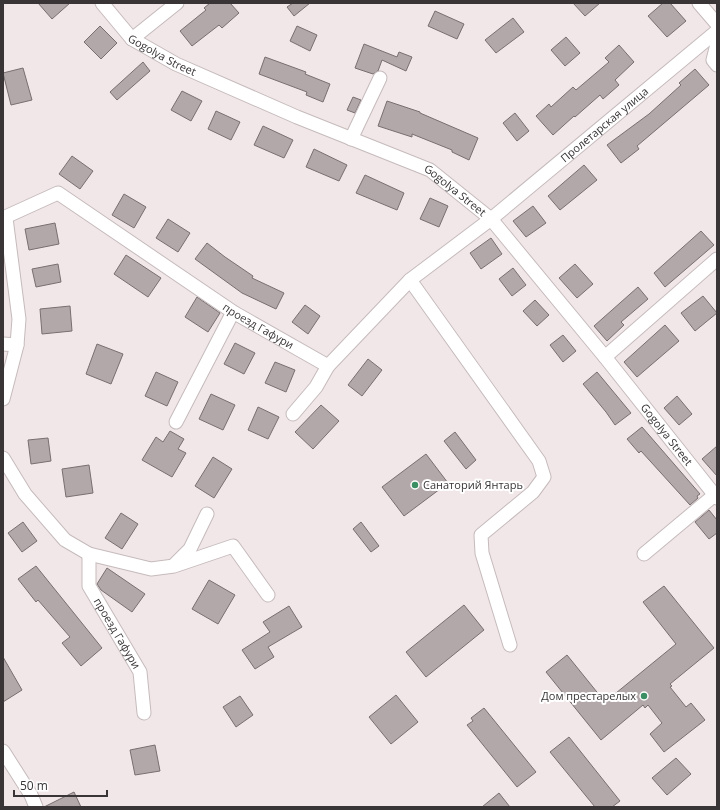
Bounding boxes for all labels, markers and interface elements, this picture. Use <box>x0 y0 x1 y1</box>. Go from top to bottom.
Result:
street label: Gogolya Street <box>125 30 199 79</box>
street label: Пролетарская улица <box>557 83 651 165</box>
street label: Gogolya Street <box>422 161 490 219</box>
street label: проезд Гафури <box>220 299 297 352</box>
street label: Gogolya Street <box>638 400 696 468</box>
place label: Санаторий Янтарь <box>423 477 523 492</box>
marker: Санаторий Янтарь <box>410 480 420 490</box>
street label: проезд Гафури <box>91 595 144 671</box>
place label: Дом престарелых <box>541 688 636 703</box>
marker: Дом престарелых <box>639 691 649 701</box>
scale bar <box>14 772 107 798</box>
text: 50 m <box>20 777 48 794</box>

